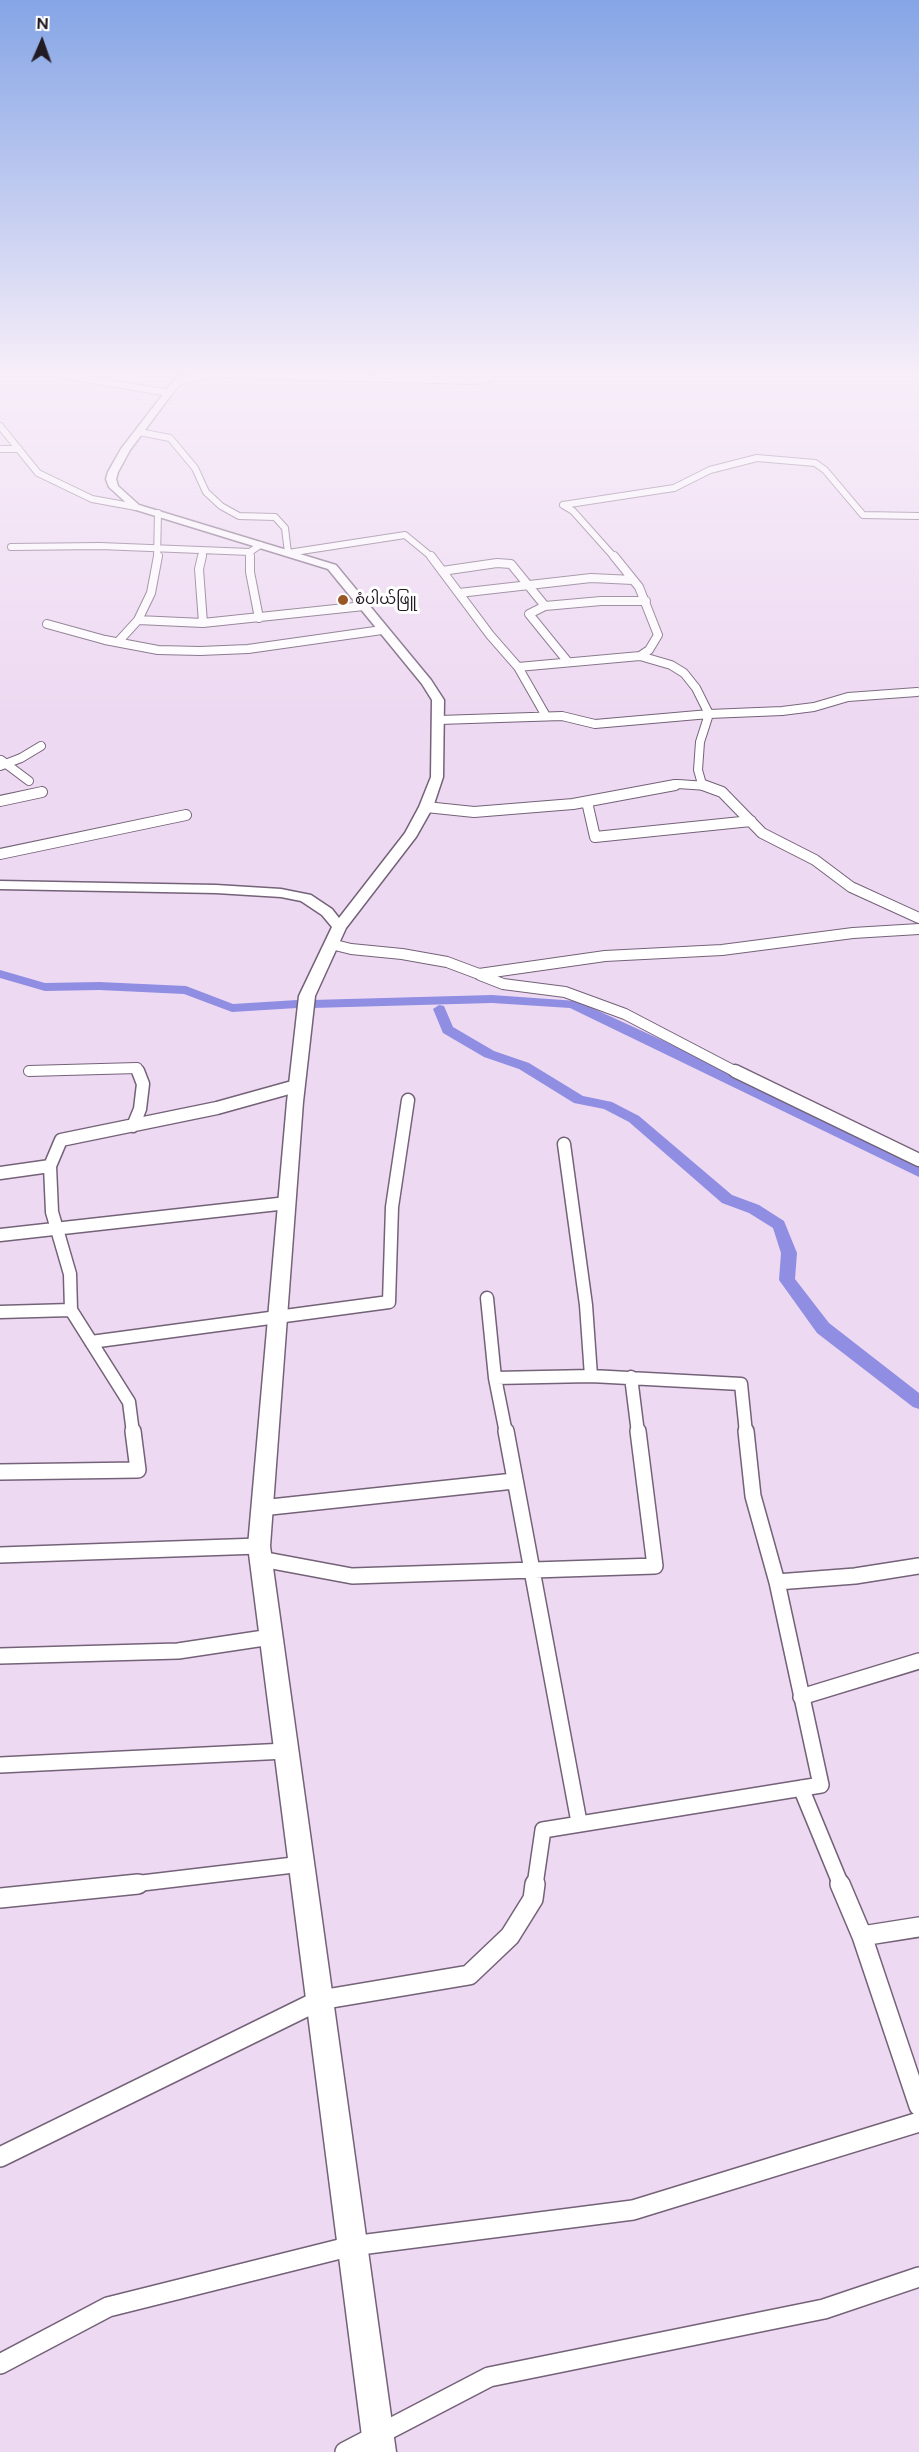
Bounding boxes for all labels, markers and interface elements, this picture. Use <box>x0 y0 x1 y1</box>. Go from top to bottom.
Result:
north arrow <box>12 12 72 72</box>
text: N <box>36 14 49 33</box>
place label: စံပါယ်ဖြူ <box>355 591 417 609</box>
marker: စံပါယ်ဖြူ <box>336 593 350 607</box>

